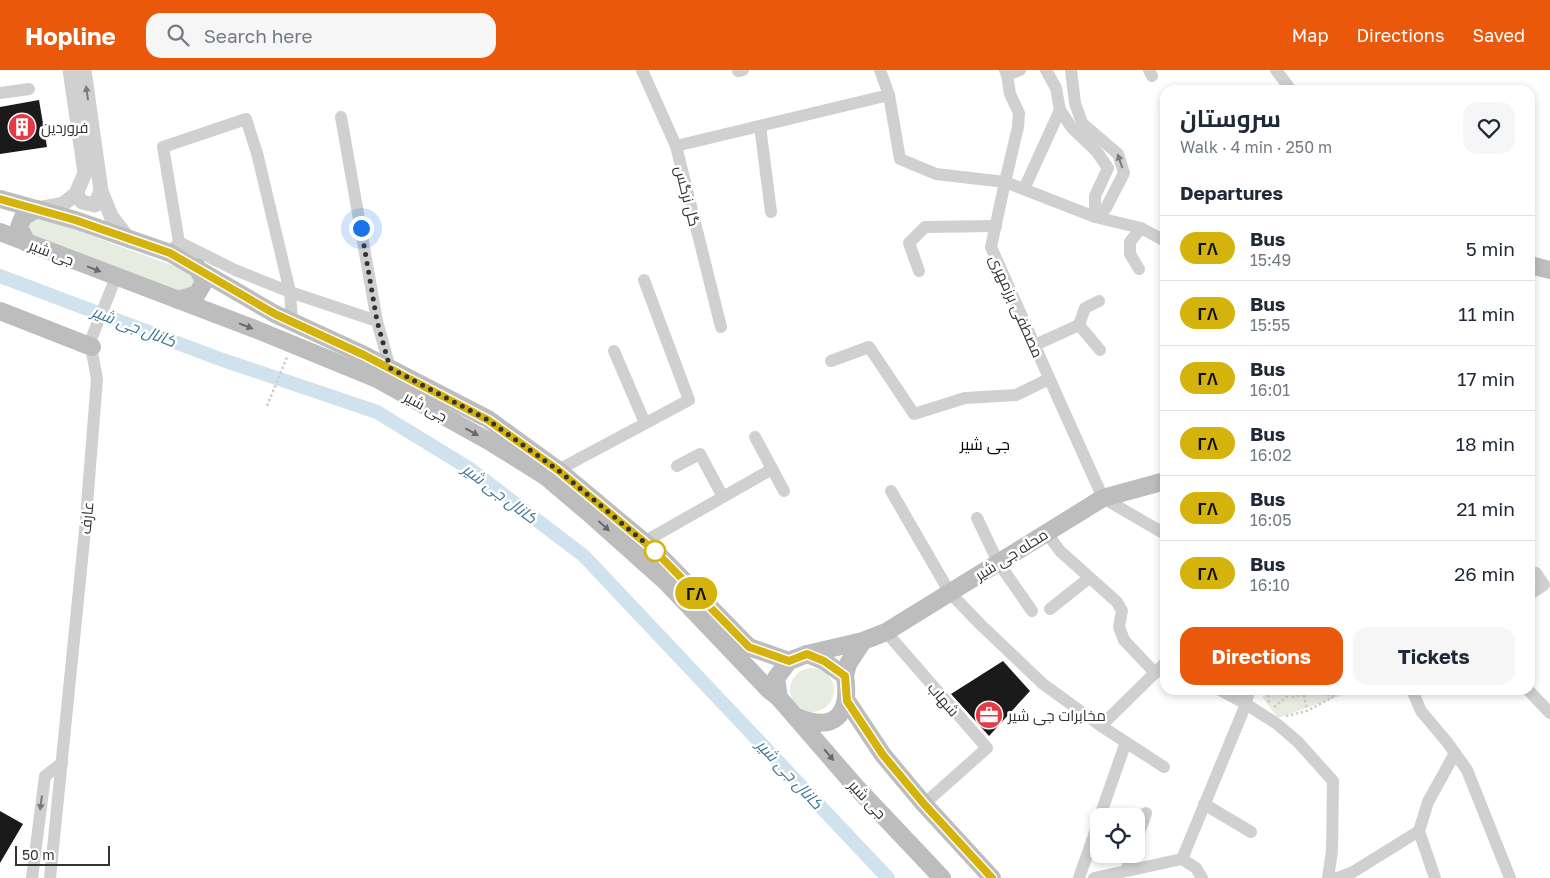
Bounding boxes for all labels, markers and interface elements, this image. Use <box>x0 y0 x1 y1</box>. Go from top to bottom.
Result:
search box <box>146 13 496 58</box>
text: Hopline <box>25 21 116 50</box>
icon: search <box>164 21 192 49</box>
text: Search here <box>204 24 313 47</box>
text: Map <box>1292 24 1328 46</box>
text: Directions <box>1356 24 1444 46</box>
text: Saved <box>1472 24 1525 46</box>
one-way arrow <box>83 85 91 101</box>
button: heart <box>1463 102 1515 154</box>
text: سروستان <box>1180 103 1281 132</box>
building icon: فروردین <box>7 112 37 142</box>
place label: فروردین <box>41 118 88 138</box>
text: Walk · 4 min · 250 m <box>1180 137 1332 157</box>
one-way arrow <box>1116 153 1124 168</box>
street label: گل نرگس <box>670 164 704 229</box>
text: Departures <box>1180 181 1283 204</box>
your location <box>349 216 374 241</box>
text: Bus <box>1250 227 1285 250</box>
street label: جی شیر <box>25 235 77 271</box>
text: ۲۸ <box>1197 237 1218 259</box>
text: 5 min <box>1466 237 1515 260</box>
text: 15:49 <box>1250 250 1291 270</box>
street label: مصطفی برزمهری <box>985 252 1048 361</box>
one-way arrow <box>87 265 101 273</box>
text: Bus <box>1250 292 1285 315</box>
water label: کانال جی شیر <box>87 300 179 351</box>
text: ۲۸ <box>1197 302 1218 324</box>
text: 11 min <box>1458 302 1515 325</box>
text: 15:55 <box>1250 315 1290 335</box>
one-way arrow <box>239 322 254 330</box>
text: Bus <box>1250 357 1285 380</box>
text: ۲۸ <box>1197 367 1218 389</box>
text: 17 min <box>1457 367 1515 390</box>
text: 16:01 <box>1250 380 1290 400</box>
street label: جی شیر <box>399 386 451 427</box>
text: Bus <box>1250 422 1285 445</box>
one-way arrow <box>466 427 479 436</box>
text: ۲۸ <box>1197 432 1218 454</box>
text: 18 min <box>1456 432 1515 455</box>
district label: جی شیر <box>959 434 1010 455</box>
text: 16:02 <box>1250 445 1291 465</box>
water label: کانال جی شیر <box>457 457 541 528</box>
text: Bus <box>1250 487 1285 510</box>
text: ۲۸ <box>1197 497 1218 519</box>
text: 21 min <box>1456 497 1515 520</box>
street label: عارف <box>76 501 97 535</box>
text: 16:05 <box>1250 510 1291 530</box>
one-way arrow <box>598 520 610 531</box>
street label: محله جی شیر <box>970 525 1052 586</box>
unlabelled marker <box>644 540 666 562</box>
text: Bus <box>1250 552 1285 575</box>
text: ۲۸ <box>1197 562 1218 584</box>
text: 26 min <box>1454 562 1515 585</box>
text: 16:10 <box>1250 575 1290 595</box>
line badge: ۲۸ <box>674 577 718 609</box>
text: ۲۸ <box>685 582 707 604</box>
button: Directions <box>1180 627 1343 685</box>
button: Tickets <box>1353 627 1515 685</box>
street label: شهاب <box>923 679 963 721</box>
office icon: مخابرات جی شیر <box>974 700 1004 730</box>
place label: مخابرات جی شیر <box>1007 706 1106 726</box>
water label: کانال جی شیر <box>751 733 827 813</box>
one-way arrow <box>823 748 834 761</box>
street label: جی شیر <box>843 775 890 824</box>
one-way arrow <box>37 795 45 811</box>
map controls <box>1090 808 1145 863</box>
button: locate <box>1090 808 1145 863</box>
scale bar <box>15 843 110 866</box>
text: 50 m <box>22 846 55 863</box>

